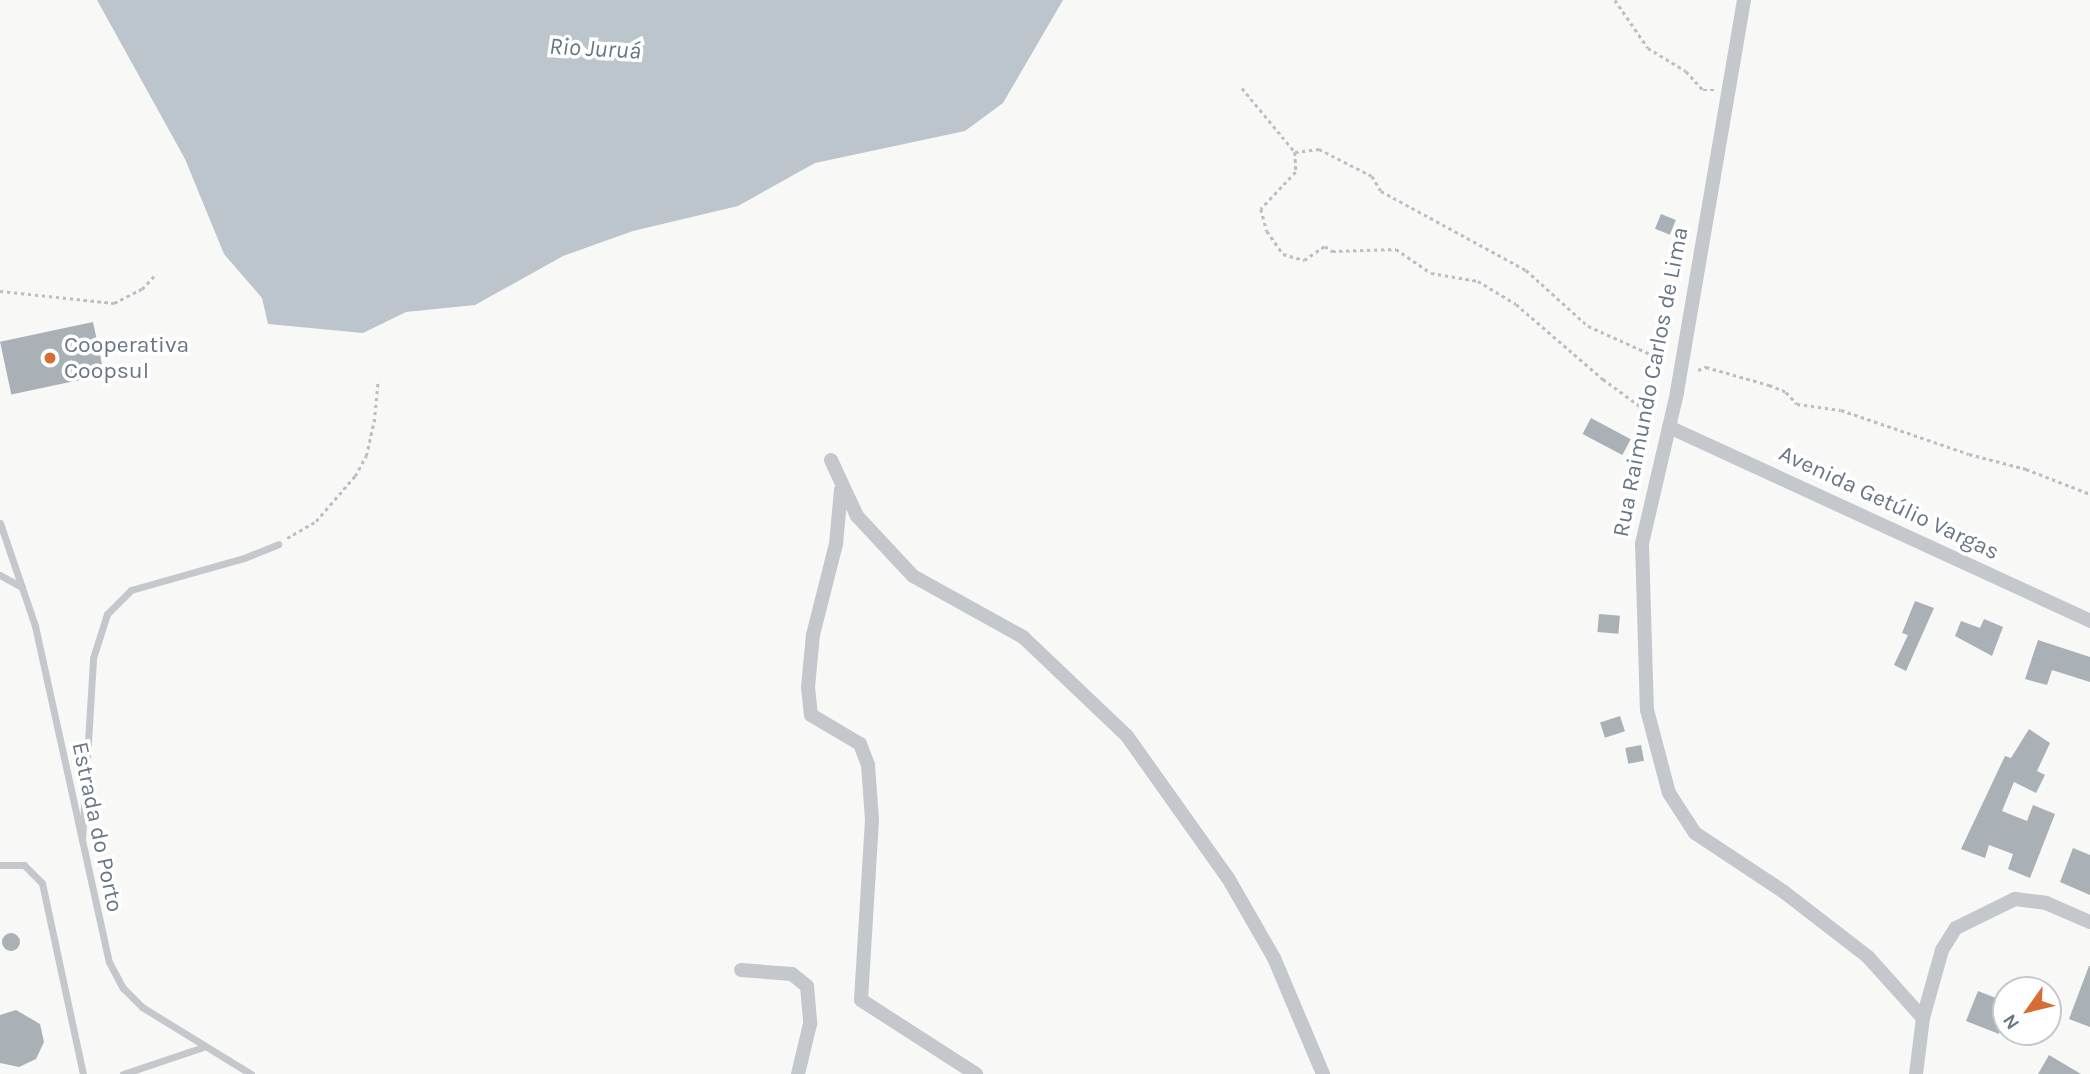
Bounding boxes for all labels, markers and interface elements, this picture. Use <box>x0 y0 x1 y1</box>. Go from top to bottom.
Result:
water label: Rio Juruá <box>548 32 642 66</box>
street label: Rua Raimundo Carlos de Lima <box>1607 225 1695 539</box>
place label: Cooperativa Coopsul <box>64 331 189 385</box>
marker: Cooperativa Coopsul <box>42 350 58 366</box>
street label: Avenida Getúlio Vargas <box>1775 440 2003 566</box>
street label: Estrada do Porto <box>66 740 128 914</box>
north arrow <box>1992 976 2062 1046</box>
text: N <box>1998 1010 2024 1033</box>

